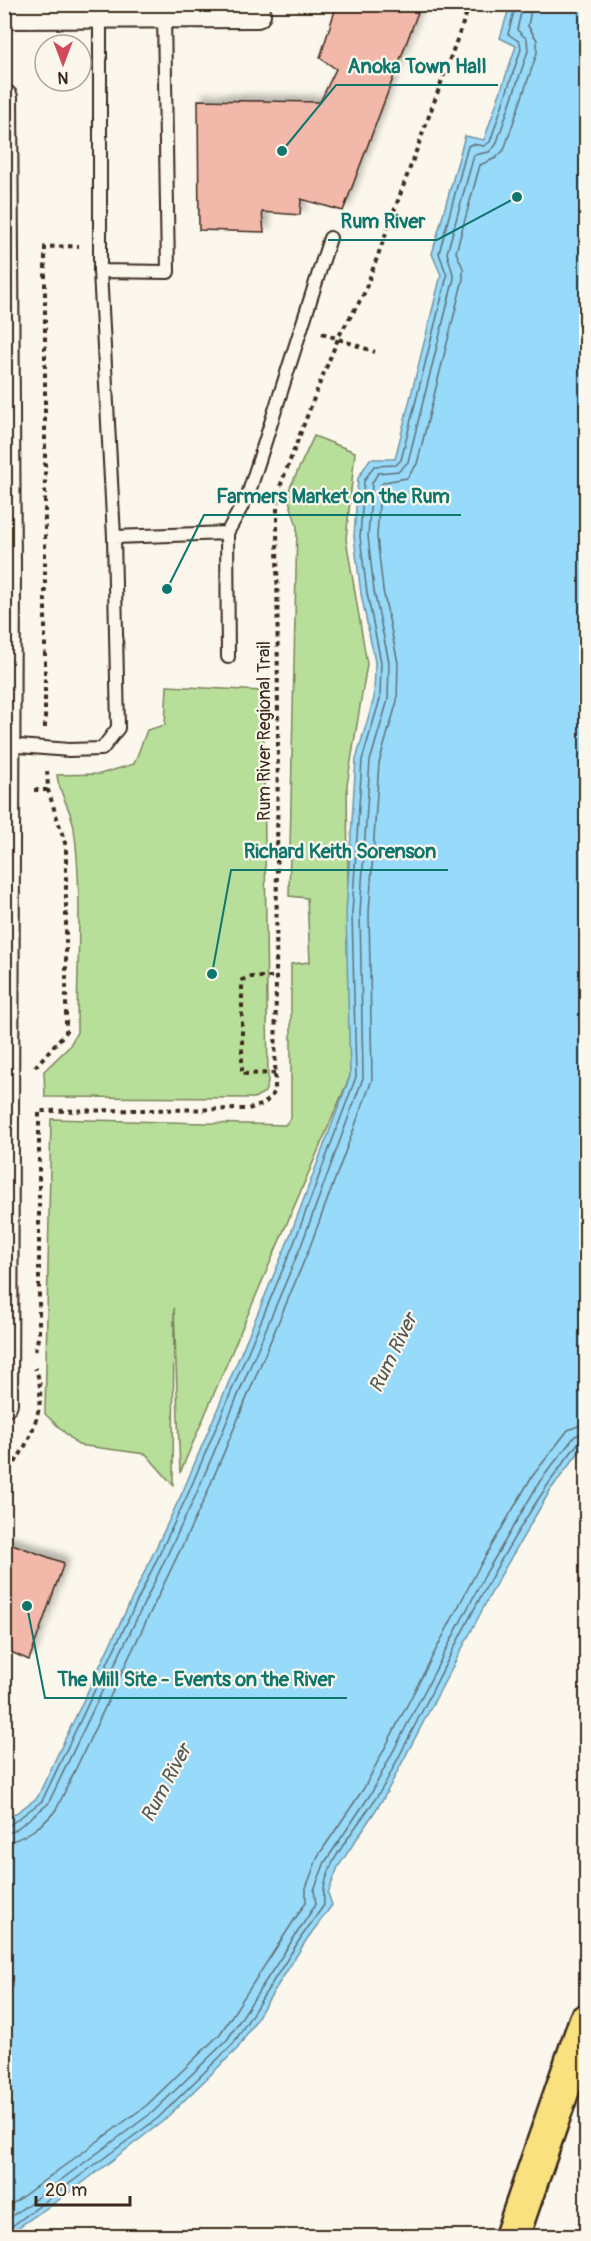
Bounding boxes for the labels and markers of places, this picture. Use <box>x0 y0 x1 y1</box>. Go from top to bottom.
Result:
callout: Anoka Town Hall <box>336 47 498 85</box>
callout: Rum River <box>328 202 437 240</box>
callout: Farmers Market on the Rum <box>204 477 461 515</box>
callout: Richard Keith Sorenson <box>231 832 448 870</box>
callout: The Mill Site - Events on the River <box>45 1660 347 1698</box>

